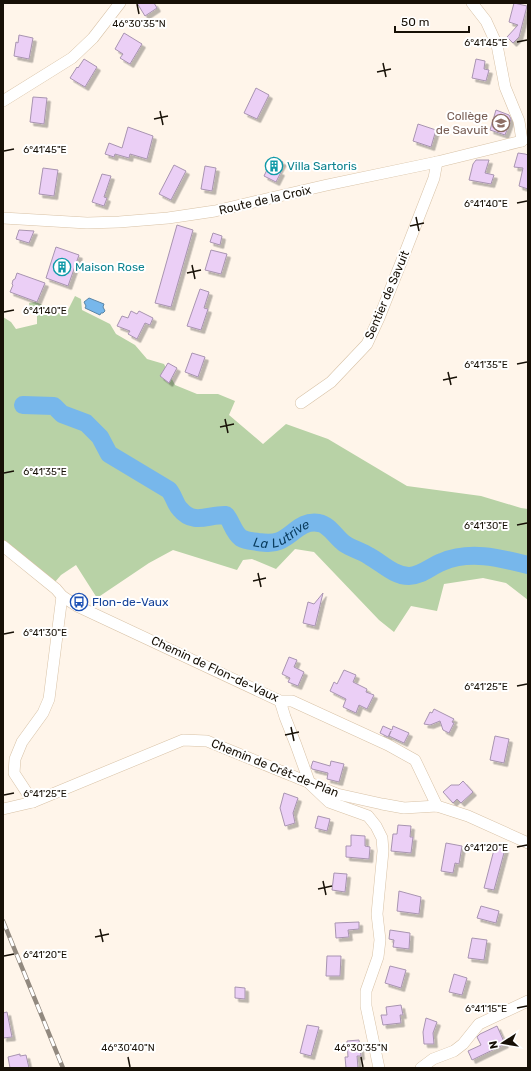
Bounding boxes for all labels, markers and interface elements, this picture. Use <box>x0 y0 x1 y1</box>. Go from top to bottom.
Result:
scale bar <box>395 8 469 34</box>
text: 50 m <box>401 15 429 29</box>
text: 46°30'35"N <box>112 18 166 30</box>
text: 6°41'45"E <box>464 37 508 49</box>
place label: Collège de Savuit <box>436 109 488 137</box>
school or university icon: Collège de Savuit <box>491 113 511 133</box>
text: 6°41'45"E <box>23 144 67 156</box>
building icon: Villa Sartoris <box>264 156 284 176</box>
place label: Villa Sartoris <box>287 159 357 173</box>
street label: Route de la Croix <box>218 182 313 217</box>
text: 6°41'40"E <box>464 198 508 210</box>
street label: Sentier de Savuit <box>362 248 412 342</box>
building icon: Maison Rose <box>52 257 72 277</box>
place label: Maison Rose <box>75 260 145 274</box>
text: 6°41'40"E <box>23 305 67 317</box>
text: 6°41'35"E <box>464 359 508 371</box>
text: 6°41'35"E <box>23 466 67 478</box>
water label: La Lutrive <box>252 517 311 551</box>
text: 6°41'30"E <box>464 520 508 532</box>
bus stop icon: Flon-de-Vaux <box>69 592 89 612</box>
place label: Flon-de-Vaux <box>92 595 169 609</box>
text: 6°41'30"E <box>23 627 67 639</box>
street label: Chemin de Flon-de-Vaux <box>149 633 282 705</box>
text: 6°41'25"E <box>464 681 508 693</box>
street label: Chemin de Crêt-de-Plan <box>209 736 341 800</box>
text: 6°41'25"E <box>23 788 67 800</box>
text: 6°41'20"E <box>464 842 508 854</box>
text: 6°41'20"E <box>23 949 67 961</box>
text: 6°41'15"E <box>465 1003 507 1015</box>
north arrow <box>483 1023 523 1063</box>
text: N <box>487 1040 501 1050</box>
text: 46°30'40"N <box>101 1042 155 1054</box>
text: 46°30'35"N <box>334 1042 388 1054</box>

